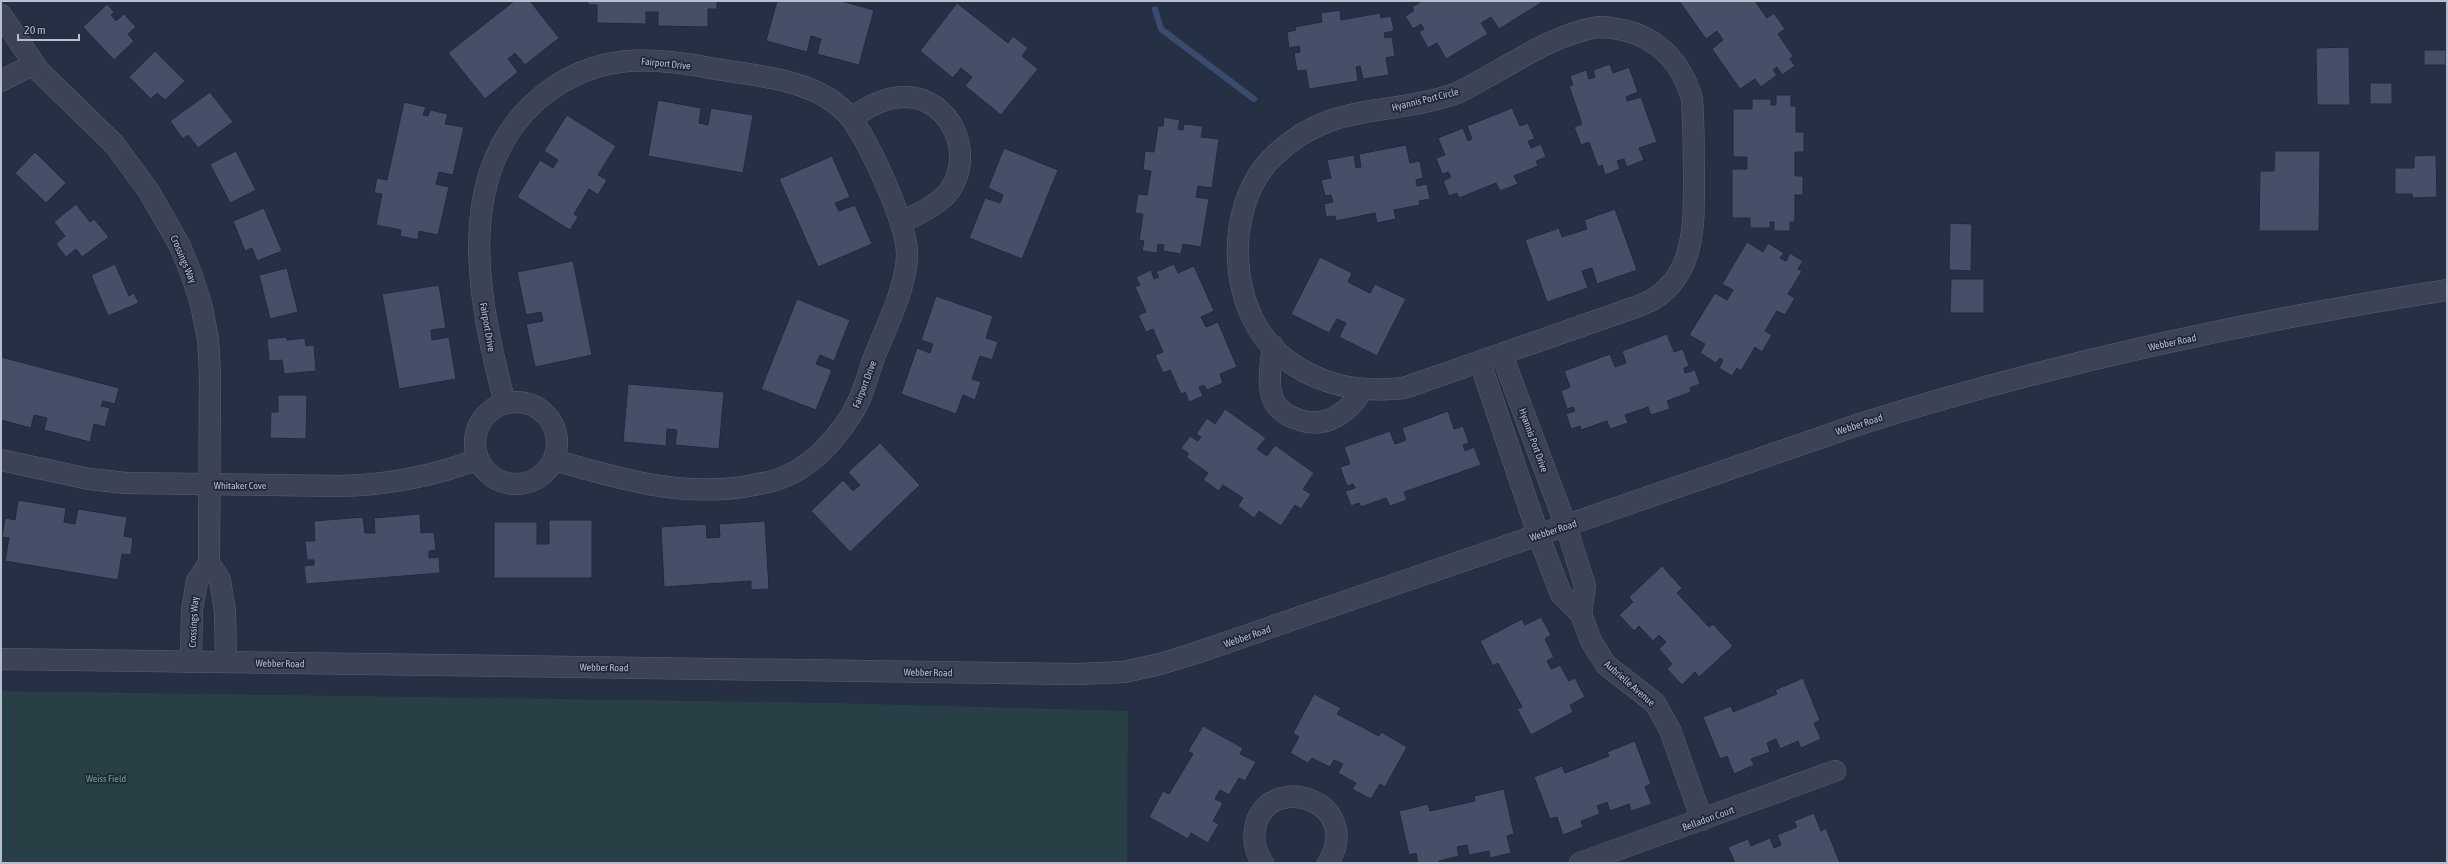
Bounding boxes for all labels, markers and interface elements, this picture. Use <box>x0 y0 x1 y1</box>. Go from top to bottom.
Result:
scale bar <box>18 16 79 42</box>
text: 20 m <box>24 23 46 37</box>
street label: Fairport Drive <box>641 55 692 72</box>
street label: Hyannis Port Circle <box>1391 86 1460 113</box>
street label: Crossings Way <box>168 233 199 285</box>
street label: Fairport Drive <box>478 302 497 353</box>
street label: Webber Road <box>2147 332 2197 353</box>
street label: Fairport Drive <box>850 359 879 409</box>
street label: Hyannis Port Drive <box>1517 407 1550 474</box>
street label: Webber Road <box>1834 412 1884 437</box>
street label: Whitaker Cove <box>214 480 267 491</box>
street label: Webber Road <box>1528 518 1578 543</box>
street label: Crossings Way <box>187 596 200 648</box>
street label: Webber Road <box>1222 623 1272 650</box>
street label: Webber Road <box>255 658 305 669</box>
street label: Aubrielle Avenue <box>1602 659 1657 709</box>
street label: Webber Road <box>579 662 629 673</box>
street label: Webber Road <box>903 667 953 678</box>
park label: Weiss Field <box>86 773 126 784</box>
street label: Belladon Court <box>1681 804 1736 833</box>

